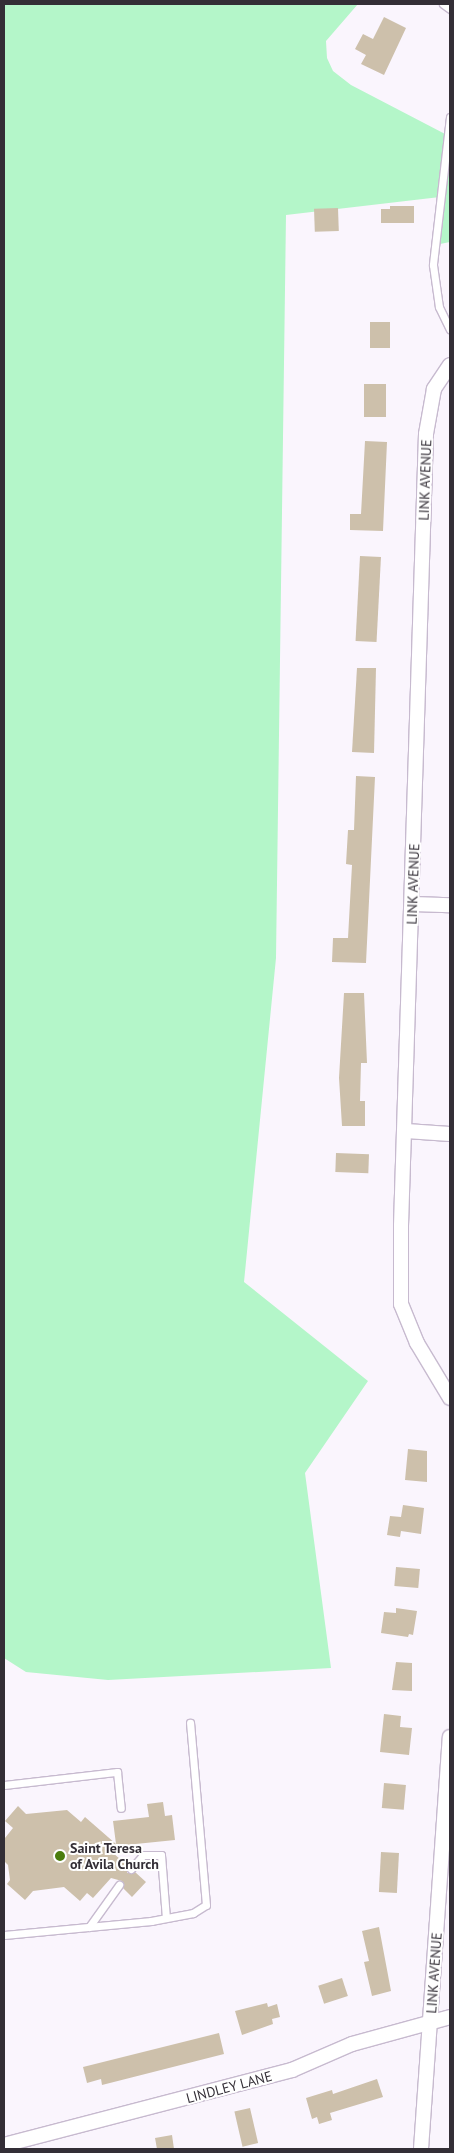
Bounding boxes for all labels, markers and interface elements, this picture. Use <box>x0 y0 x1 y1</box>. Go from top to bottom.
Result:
street label: LINK AVENUE <box>415 439 435 521</box>
street label: LINK AVENUE <box>403 843 423 925</box>
place label: Saint Teresa of Avila Church <box>70 1840 160 1872</box>
marker: Saint Teresa of Avila Church <box>54 1850 66 1862</box>
street label: LINK AVENUE <box>423 1931 445 2015</box>
street label: LINDLEY LANE <box>184 2067 274 2107</box>

